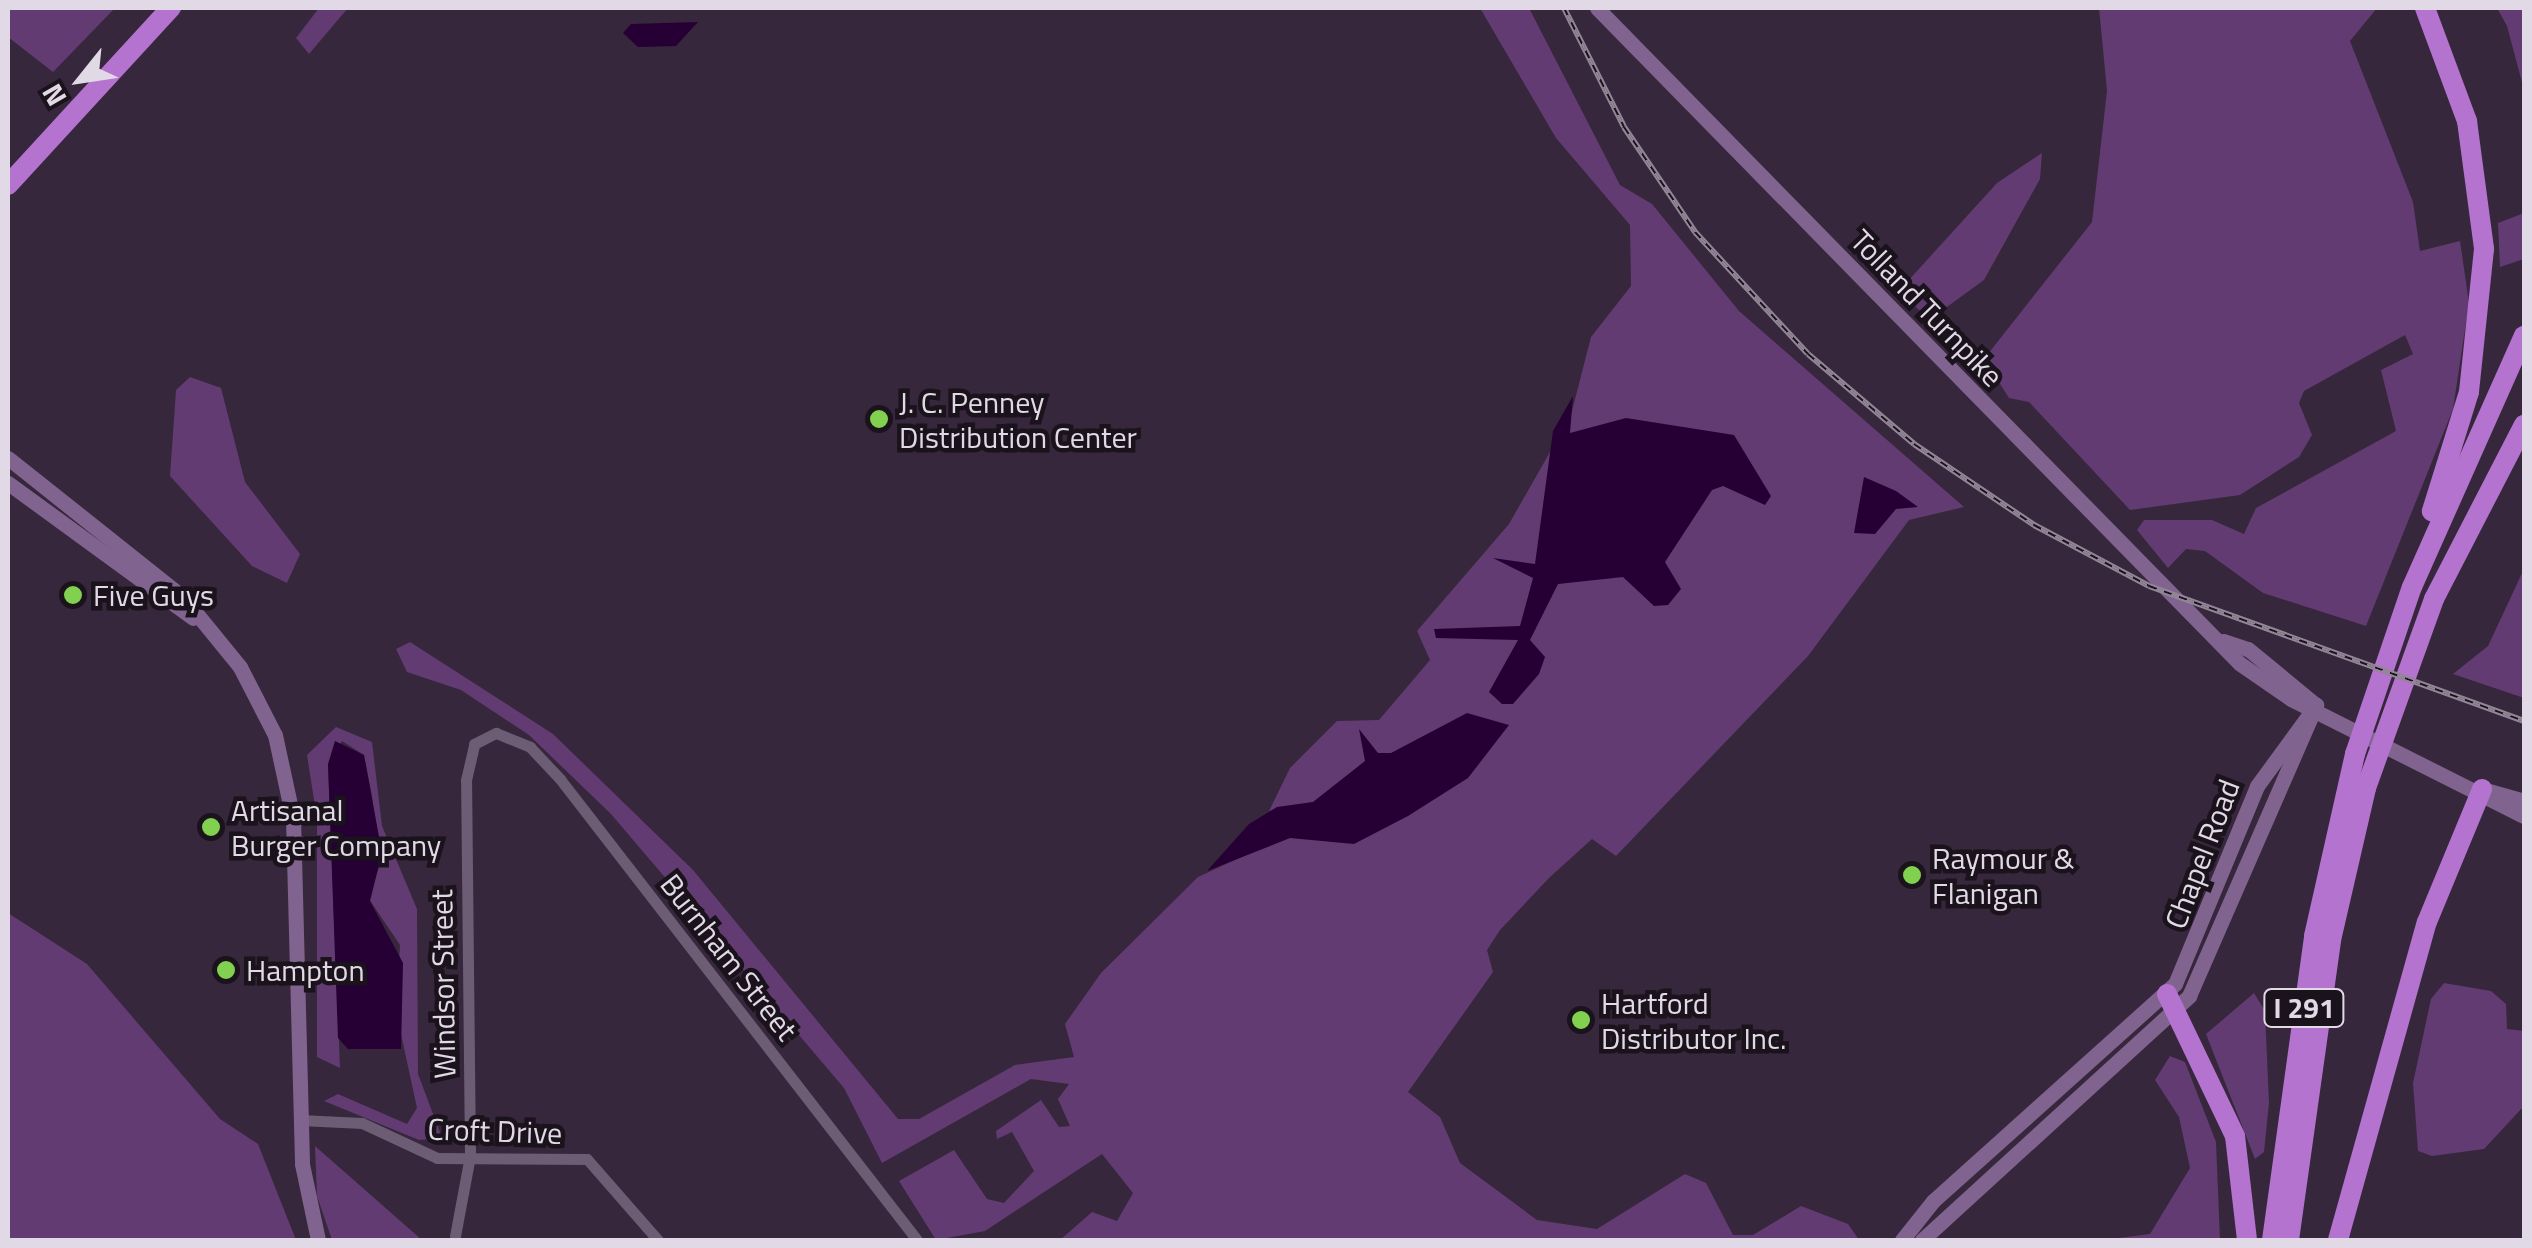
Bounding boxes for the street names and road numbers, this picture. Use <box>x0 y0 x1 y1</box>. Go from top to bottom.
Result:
street label: Tolland Turnpike <box>1843 222 2011 394</box>
street label: Chapel Road <box>2157 774 2247 934</box>
street label: Burnham Street <box>653 867 805 1047</box>
street label: Windsor Street <box>423 889 463 1079</box>
road number: I 291 <box>2262 985 2346 1031</box>
street label: Croft Drive <box>427 1111 563 1151</box>

